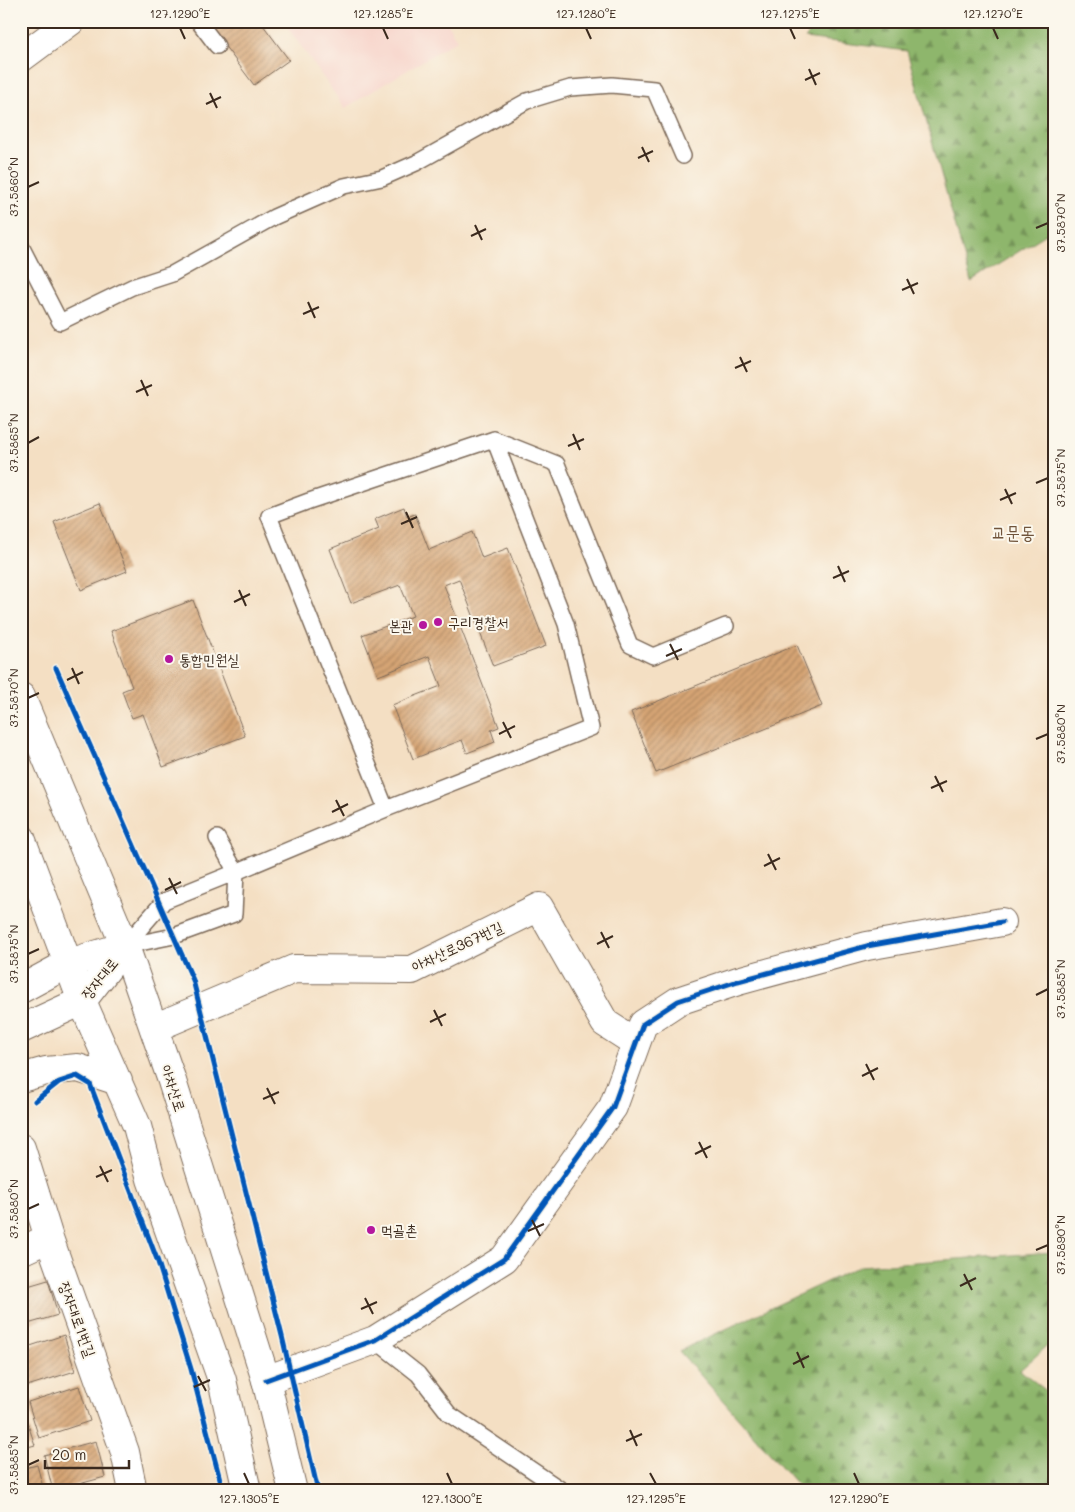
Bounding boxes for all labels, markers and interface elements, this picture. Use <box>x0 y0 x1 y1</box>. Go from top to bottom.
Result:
text: 127.1290°E <box>150 5 210 21</box>
text: 127.1285°E <box>353 5 413 21</box>
text: 127.1280°E <box>556 5 616 21</box>
text: 127.1275°E <box>760 5 820 21</box>
text: 127.1270°E <box>963 5 1023 21</box>
text: 37.5860°N <box>5 157 21 217</box>
text: 37.5870°N <box>1052 193 1068 253</box>
text: 37.5865°N <box>5 413 21 473</box>
text: 37.5875°N <box>1052 449 1068 507</box>
district label: 교문동 <box>991 520 1035 544</box>
place label: 구리경찰서 <box>448 612 508 632</box>
place label: 본관 <box>389 615 413 635</box>
marker: 구리경찰서 <box>432 616 444 628</box>
marker: 본관 <box>417 619 429 631</box>
place label: 통합민원실 <box>179 649 239 669</box>
marker: 통합민원실 <box>163 653 175 665</box>
text: 37.5870°N <box>5 668 21 728</box>
text: 37.5880°N <box>1052 704 1068 764</box>
street label: 아차산로367번길 <box>408 916 506 976</box>
text: 37.5875°N <box>5 925 21 983</box>
street label: 장자대로 <box>76 953 122 1003</box>
text: 37.5885°N <box>1052 959 1068 1019</box>
street label: 아차산로 <box>157 1062 191 1114</box>
text: 37.5880°N <box>5 1179 21 1239</box>
text: 37.5890°N <box>1052 1215 1068 1275</box>
place label: 먹골촌 <box>381 1220 417 1240</box>
marker: 먹골촌 <box>365 1224 377 1236</box>
street label: 장자대로1번길 <box>55 1278 101 1360</box>
text: 37.5885°N <box>5 1435 21 1495</box>
scale bar <box>45 1437 129 1469</box>
text: 20 m <box>52 1444 86 1464</box>
text: 127.1305°E <box>219 1490 279 1506</box>
text: 127.1300°E <box>422 1490 483 1506</box>
text: 127.1295°E <box>626 1490 686 1506</box>
text: 127.1290°E <box>829 1490 889 1506</box>

